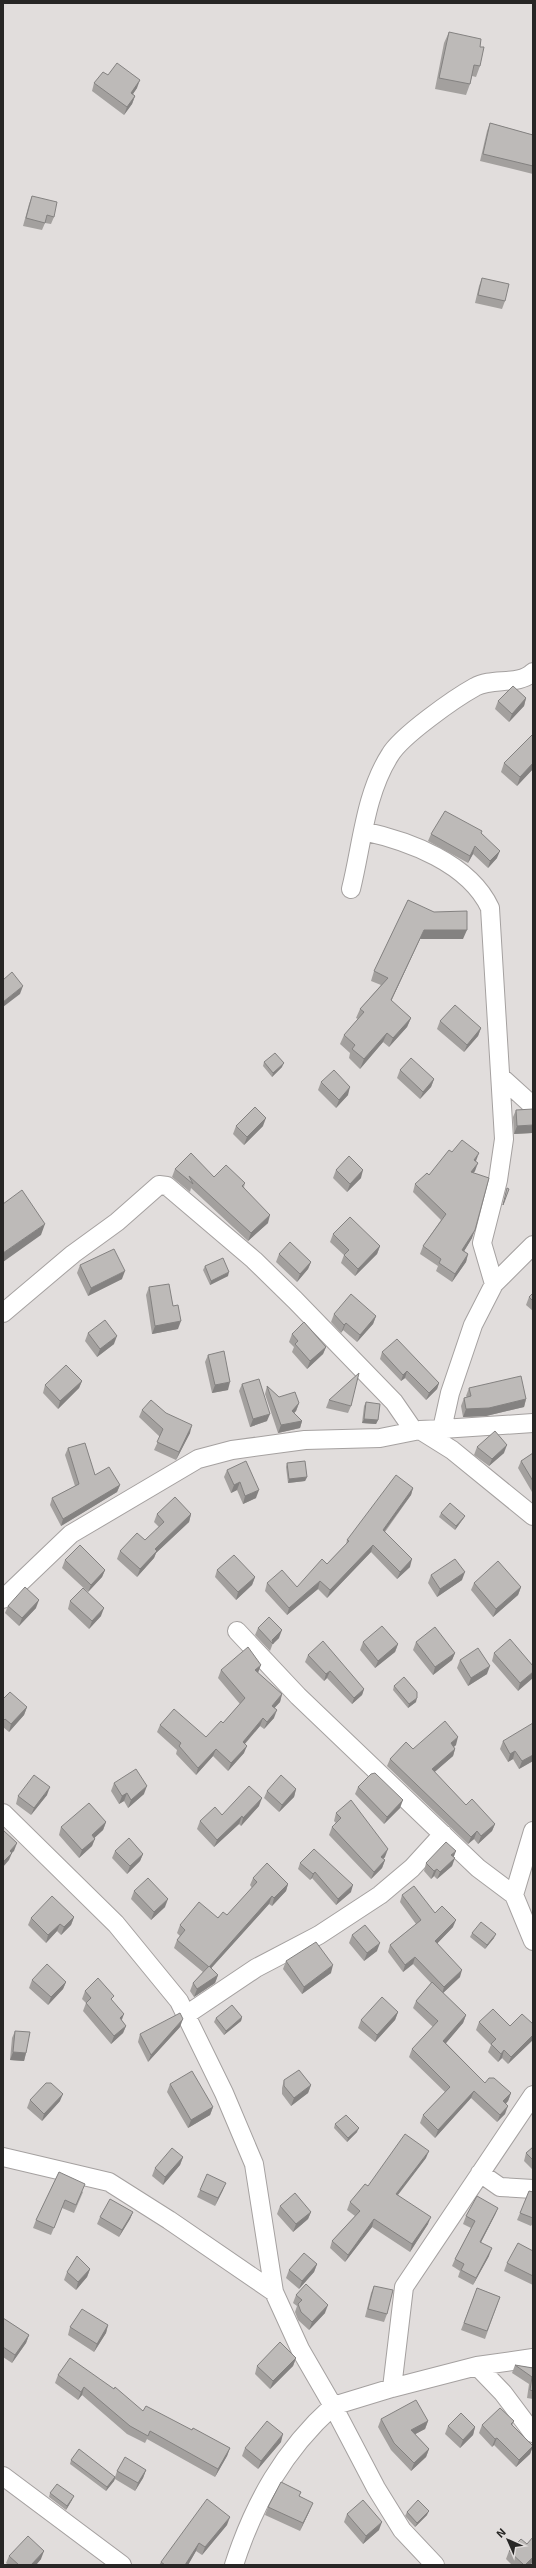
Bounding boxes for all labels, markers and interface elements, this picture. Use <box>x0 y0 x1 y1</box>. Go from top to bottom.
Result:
north arrow <box>488 2520 528 2560</box>
text: N <box>493 2525 508 2540</box>

